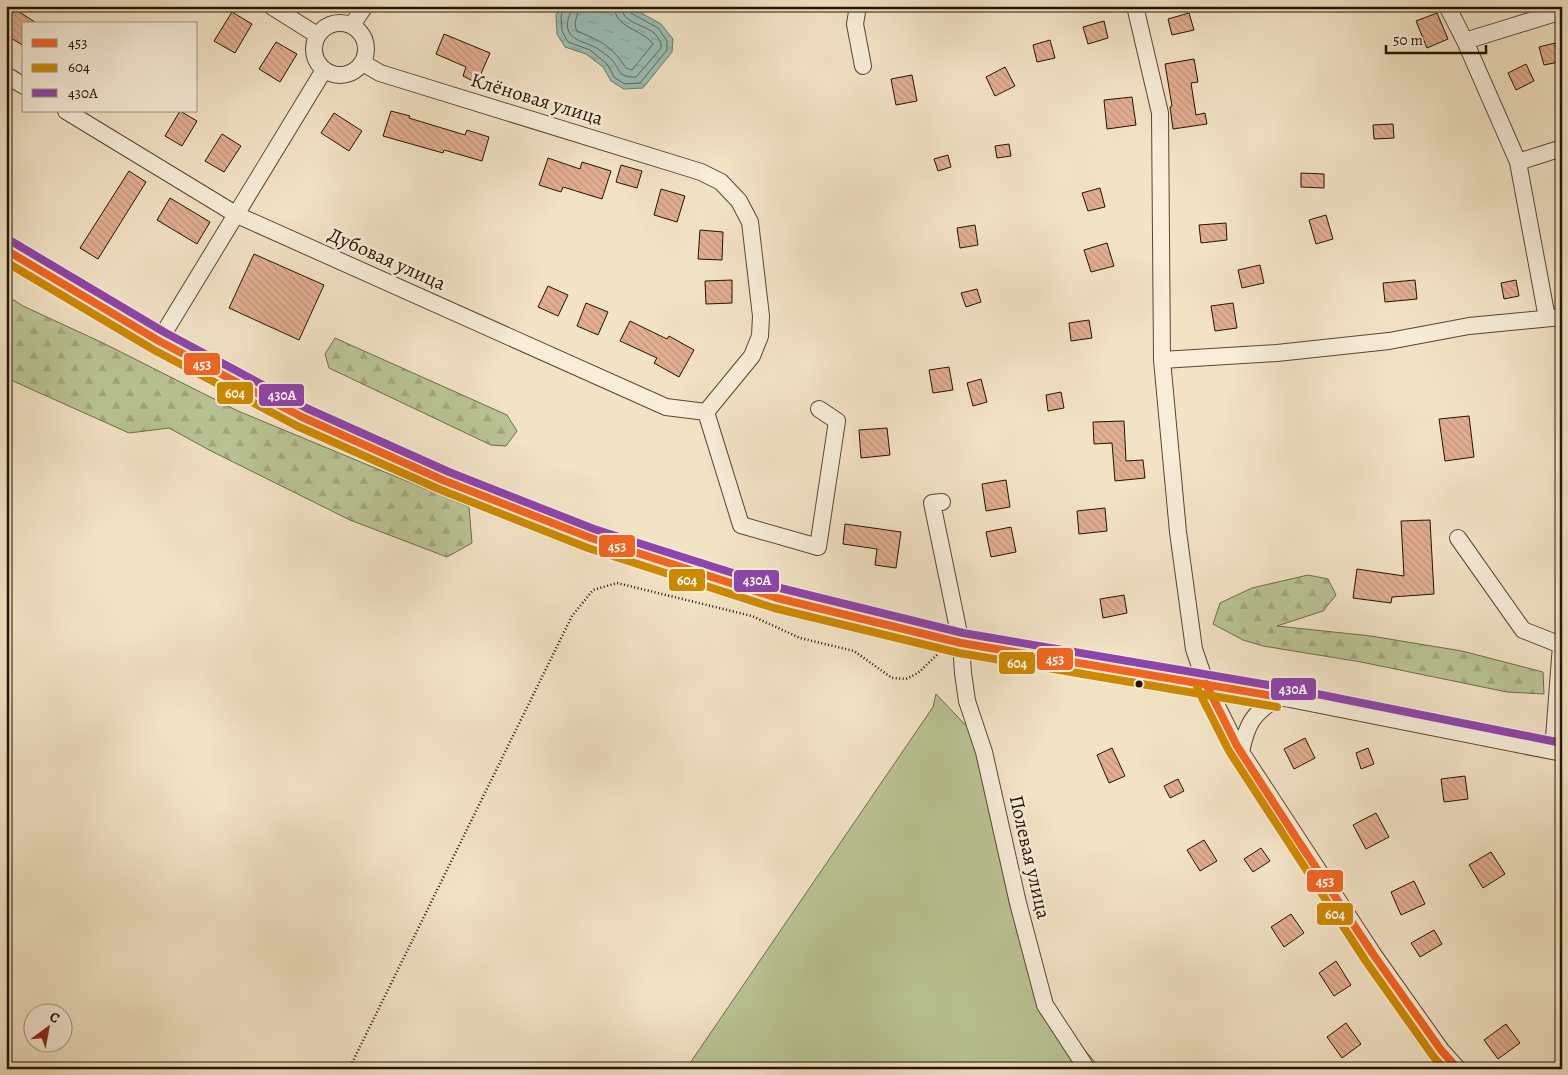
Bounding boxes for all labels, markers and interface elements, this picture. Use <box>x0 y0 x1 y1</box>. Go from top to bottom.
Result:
legend <box>22 22 198 112</box>
scale bar <box>1386 22 1486 54</box>
text: 50 m <box>1393 30 1423 50</box>
text: 453 <box>68 33 88 53</box>
text: 604 <box>68 57 90 77</box>
street label: Клёновая улица <box>468 66 607 132</box>
text: 430А <box>68 83 98 103</box>
street label: Дубовая улица <box>324 221 451 297</box>
line badge: 453 <box>183 352 221 376</box>
text: 453 <box>193 355 211 374</box>
line badge: 604 <box>216 381 254 405</box>
line badge: 430А <box>258 383 305 407</box>
text: 604 <box>225 384 245 403</box>
text: 430А <box>268 386 296 405</box>
line badge: 453 <box>598 534 636 558</box>
text: 453 <box>608 537 626 556</box>
line badge: 604 <box>668 568 706 592</box>
line badge: 430А <box>733 569 780 593</box>
text: 604 <box>677 571 697 590</box>
text: 430А <box>743 571 771 590</box>
line badge: 453 <box>1036 647 1074 671</box>
text: 453 <box>1046 650 1064 669</box>
line badge: 604 <box>998 651 1036 675</box>
text: 604 <box>1007 654 1027 673</box>
line badge: 430А <box>1270 677 1317 701</box>
unlabelled marker <box>1134 679 1144 689</box>
text: 430А <box>1279 680 1307 699</box>
street label: Полевая улица <box>1003 792 1058 922</box>
line badge: 453 <box>1306 869 1344 893</box>
text: 453 <box>1316 872 1334 891</box>
line badge: 604 <box>1316 902 1354 926</box>
text: 604 <box>1325 905 1345 924</box>
north arrow <box>22 1002 72 1052</box>
text: С <box>46 1007 64 1028</box>

